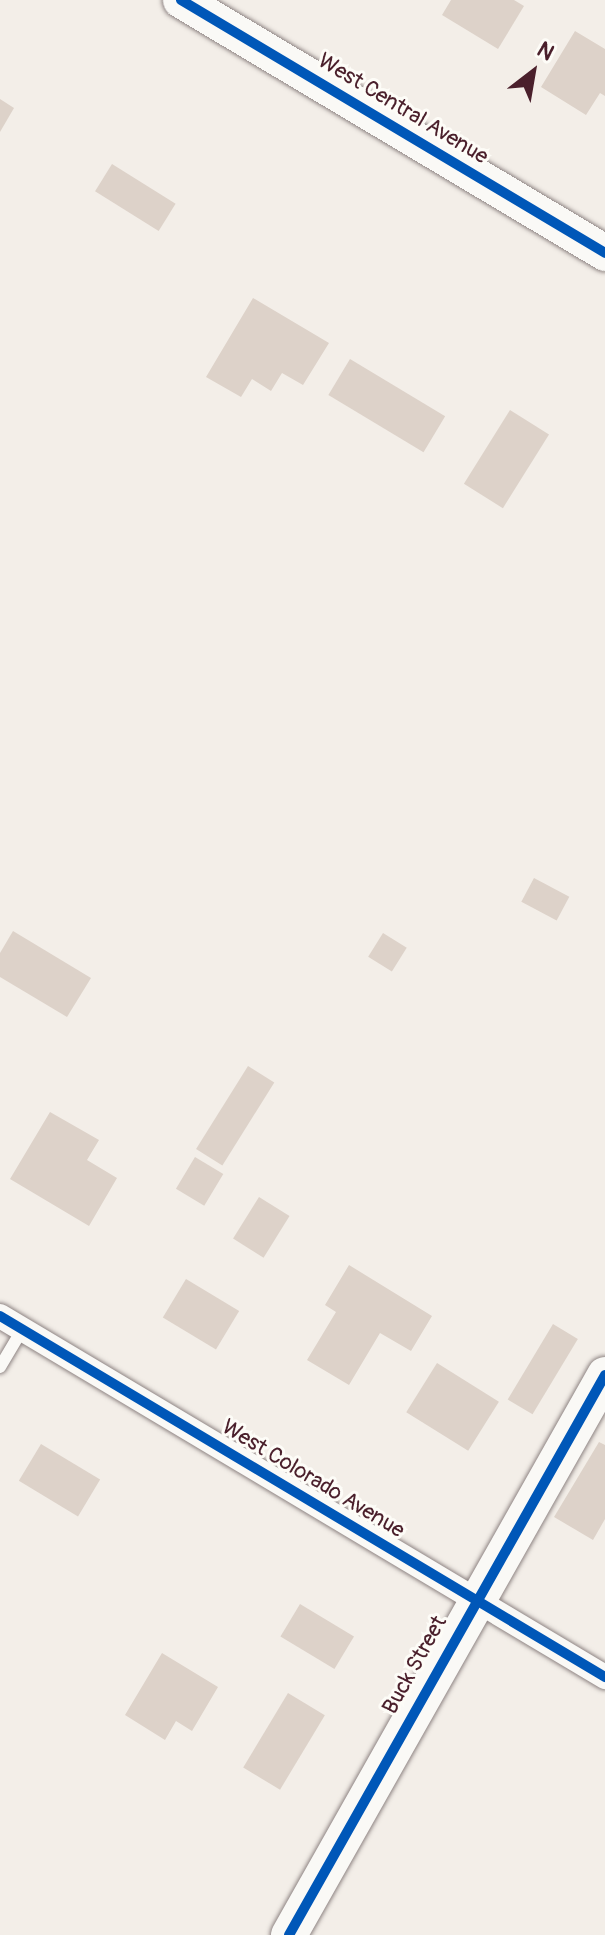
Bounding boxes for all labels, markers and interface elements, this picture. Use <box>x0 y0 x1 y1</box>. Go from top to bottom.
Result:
north arrow <box>493 32 573 112</box>
text: N <box>532 36 559 67</box>
street label: West Central Avenue <box>313 48 493 170</box>
street label: West Colorado Avenue <box>217 1414 409 1544</box>
street label: Buck Street <box>377 1611 453 1719</box>

